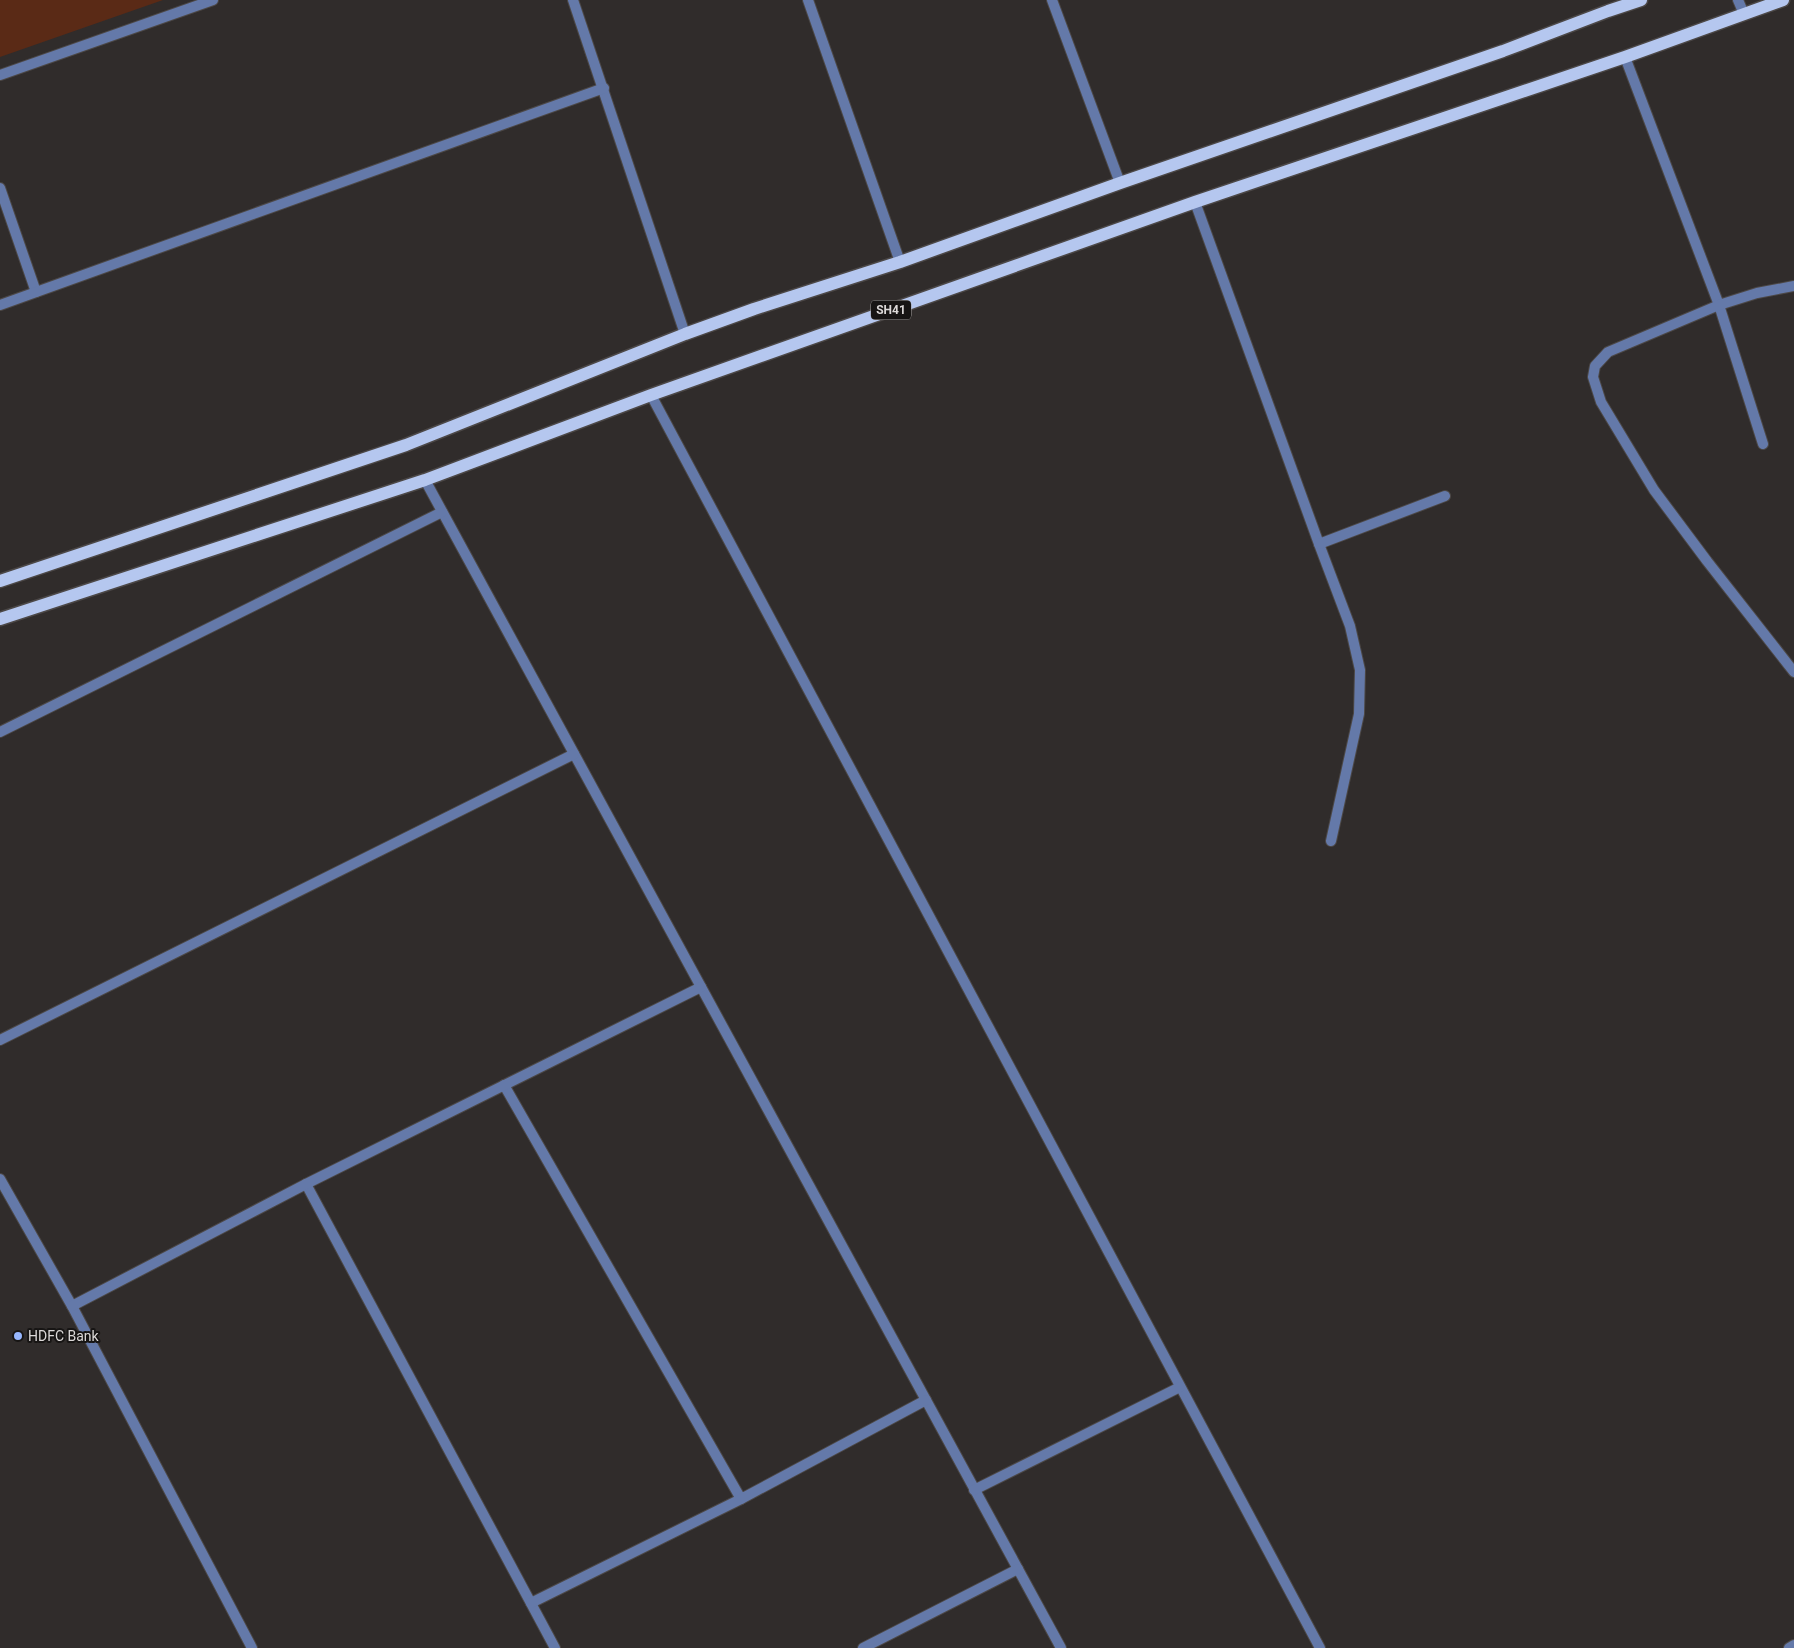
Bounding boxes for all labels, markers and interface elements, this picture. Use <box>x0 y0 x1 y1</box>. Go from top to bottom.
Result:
road number: SH41 <box>871 300 911 320</box>
place label: HDFC Bank <box>28 1328 100 1344</box>
marker: HDFC Bank <box>12 1330 24 1342</box>

